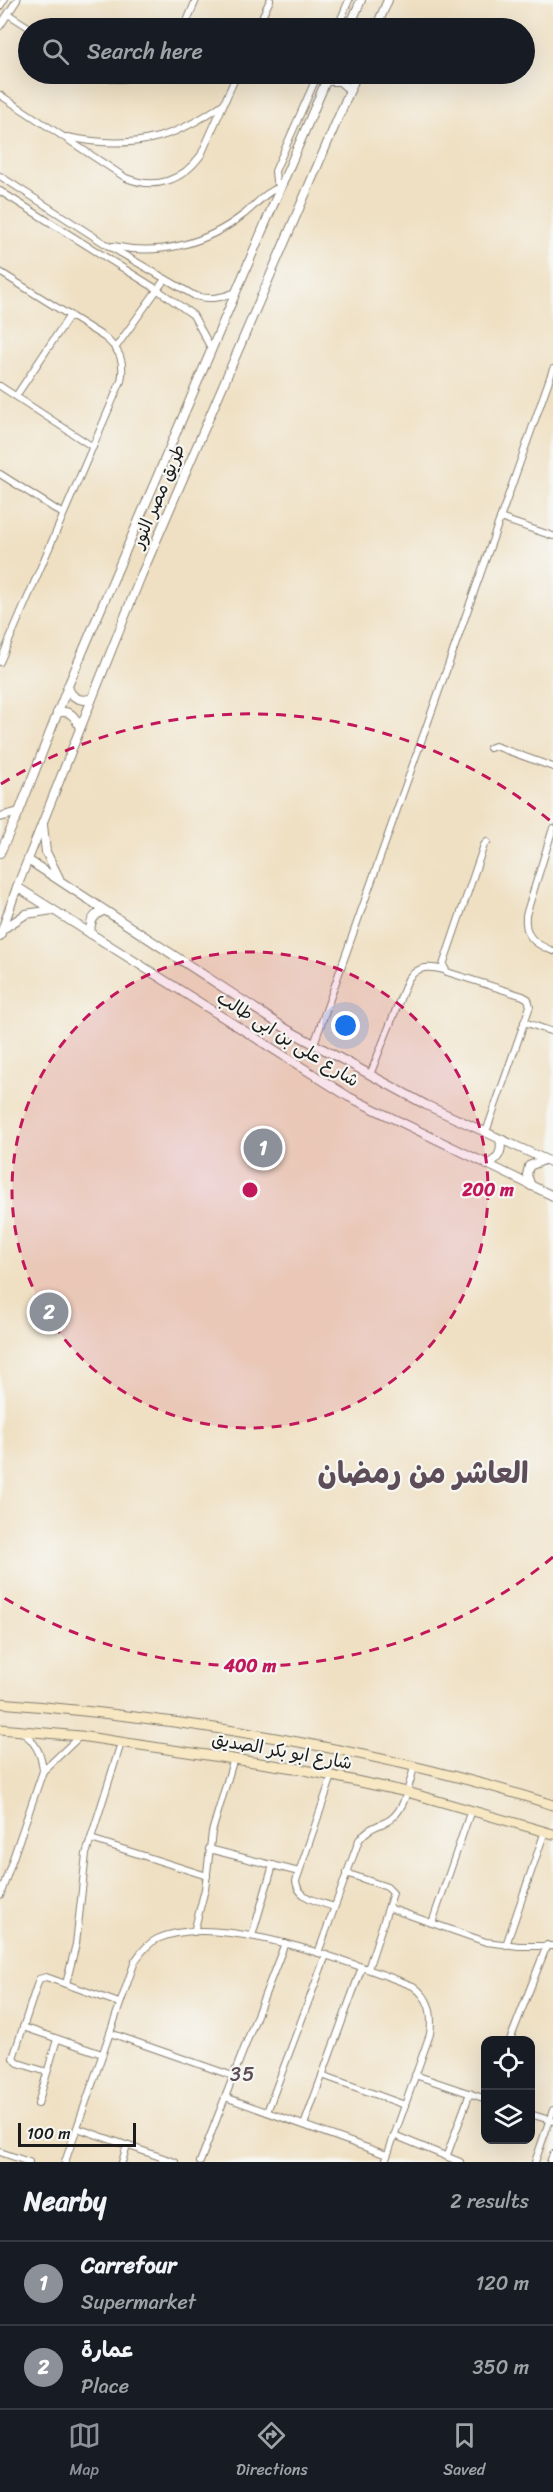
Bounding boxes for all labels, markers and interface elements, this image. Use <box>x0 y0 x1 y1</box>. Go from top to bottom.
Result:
search box <box>18 18 535 84</box>
text: Search here <box>87 32 203 71</box>
icon: search <box>39 35 72 68</box>
street label: طريق مصر النور <box>121 439 194 555</box>
street label: شارع على بن ابى طالب <box>210 982 366 1096</box>
your location <box>331 1011 360 1040</box>
pin: 1 <box>244 1126 282 1170</box>
text: 200 m <box>461 1174 514 1206</box>
centre of rings <box>240 1180 260 1200</box>
pin: 2 <box>29 1290 68 1334</box>
district label: العاشر من رمضان <box>318 1446 529 1500</box>
text: 400 m <box>223 1650 276 1682</box>
street label: شارع ابو بكر الصديق <box>209 1723 355 1779</box>
map controls <box>481 2036 535 2144</box>
button: locate <box>481 2036 535 2090</box>
district label: 35 <box>230 2057 256 2092</box>
button: layers <box>481 2090 535 2144</box>
text: 100 m <box>27 2119 71 2148</box>
scale bar <box>18 2120 136 2148</box>
text: Nearby <box>24 2178 106 2224</box>
text: 2 results <box>450 2184 529 2219</box>
text: Carrefour <box>81 2246 176 2285</box>
text: 1 <box>39 2266 48 2301</box>
text: 120 m <box>476 2266 529 2301</box>
text: Supermarket <box>81 2285 196 2320</box>
text: عمارة <box>81 2330 134 2369</box>
text: 2 <box>38 2350 49 2385</box>
text: 350 m <box>473 2350 529 2385</box>
text: Place <box>81 2369 129 2404</box>
tab: Map <box>68 2419 101 2484</box>
tab: Directions <box>236 2419 308 2484</box>
tab: Saved <box>443 2419 485 2484</box>

